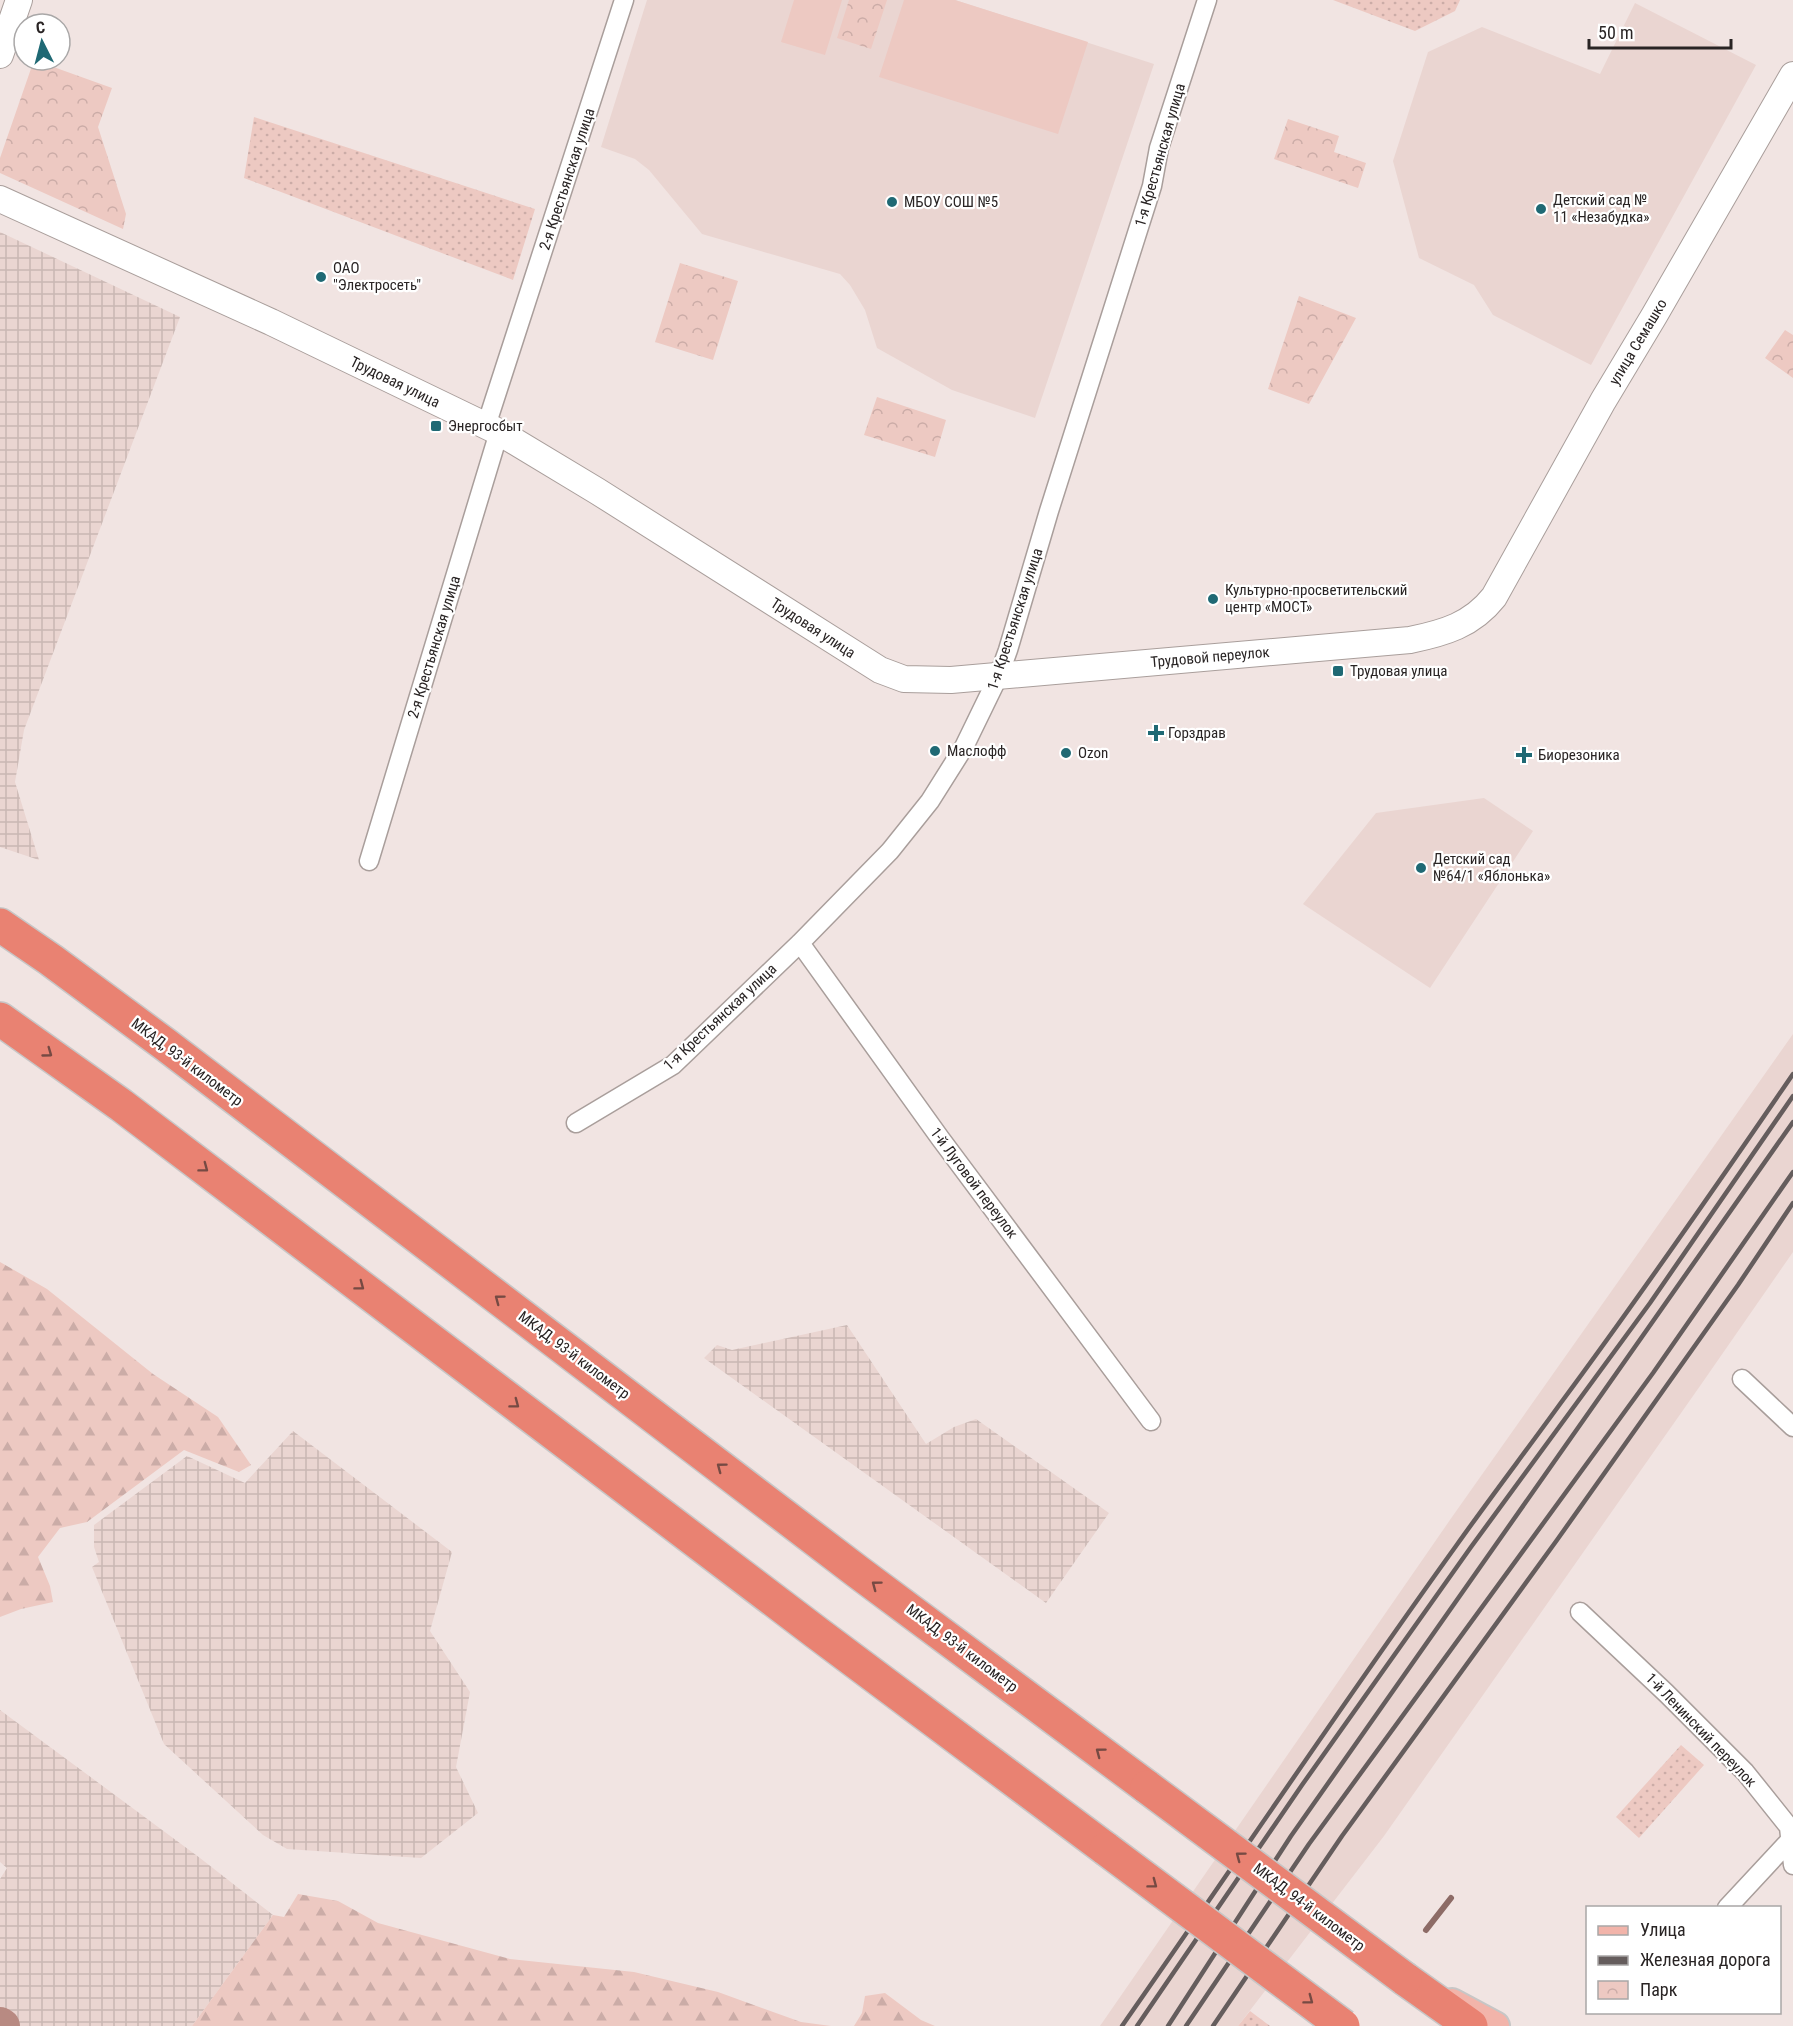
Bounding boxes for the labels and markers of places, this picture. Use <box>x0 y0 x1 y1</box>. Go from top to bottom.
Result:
place label: Детский сад № 11 «Незабудка» <box>1553 191 1650 226</box>
place label: МБОУ СОШ №5 <box>904 193 998 211</box>
marker: МБОУ СОШ №5 <box>885 195 899 209</box>
marker: Детский сад № 11 «Незабудка» <box>1534 202 1548 216</box>
place label: ОАО "Электросеть" <box>333 259 421 294</box>
marker: ОАО "Электросеть" <box>314 270 328 284</box>
place label: Энергосбыт <box>448 417 523 435</box>
marker: Энергосбыт <box>429 419 443 433</box>
place label: Культурно-просветительский центр «МОСТ» <box>1225 581 1407 616</box>
marker: Культурно-просветительский центр «МОСТ» <box>1206 592 1220 606</box>
place label: Трудовая улица <box>1350 662 1447 680</box>
marker: Трудовая улица <box>1331 664 1345 678</box>
place label: Горздрав <box>1168 724 1226 742</box>
marker: Горздрав <box>1149 726 1163 740</box>
place label: Маслофф <box>947 742 1007 760</box>
marker: Маслофф <box>928 744 942 758</box>
place label: Ozon <box>1078 744 1108 762</box>
marker: Ozon <box>1059 746 1073 760</box>
marker: Биорезоника <box>1515 746 1533 764</box>
place label: Биорезоника <box>1538 746 1620 764</box>
place label: Детский сад №64/1 «Яблонька» <box>1433 850 1550 885</box>
marker: Детский сад №64/1 «Яблонька» <box>1414 861 1428 875</box>

